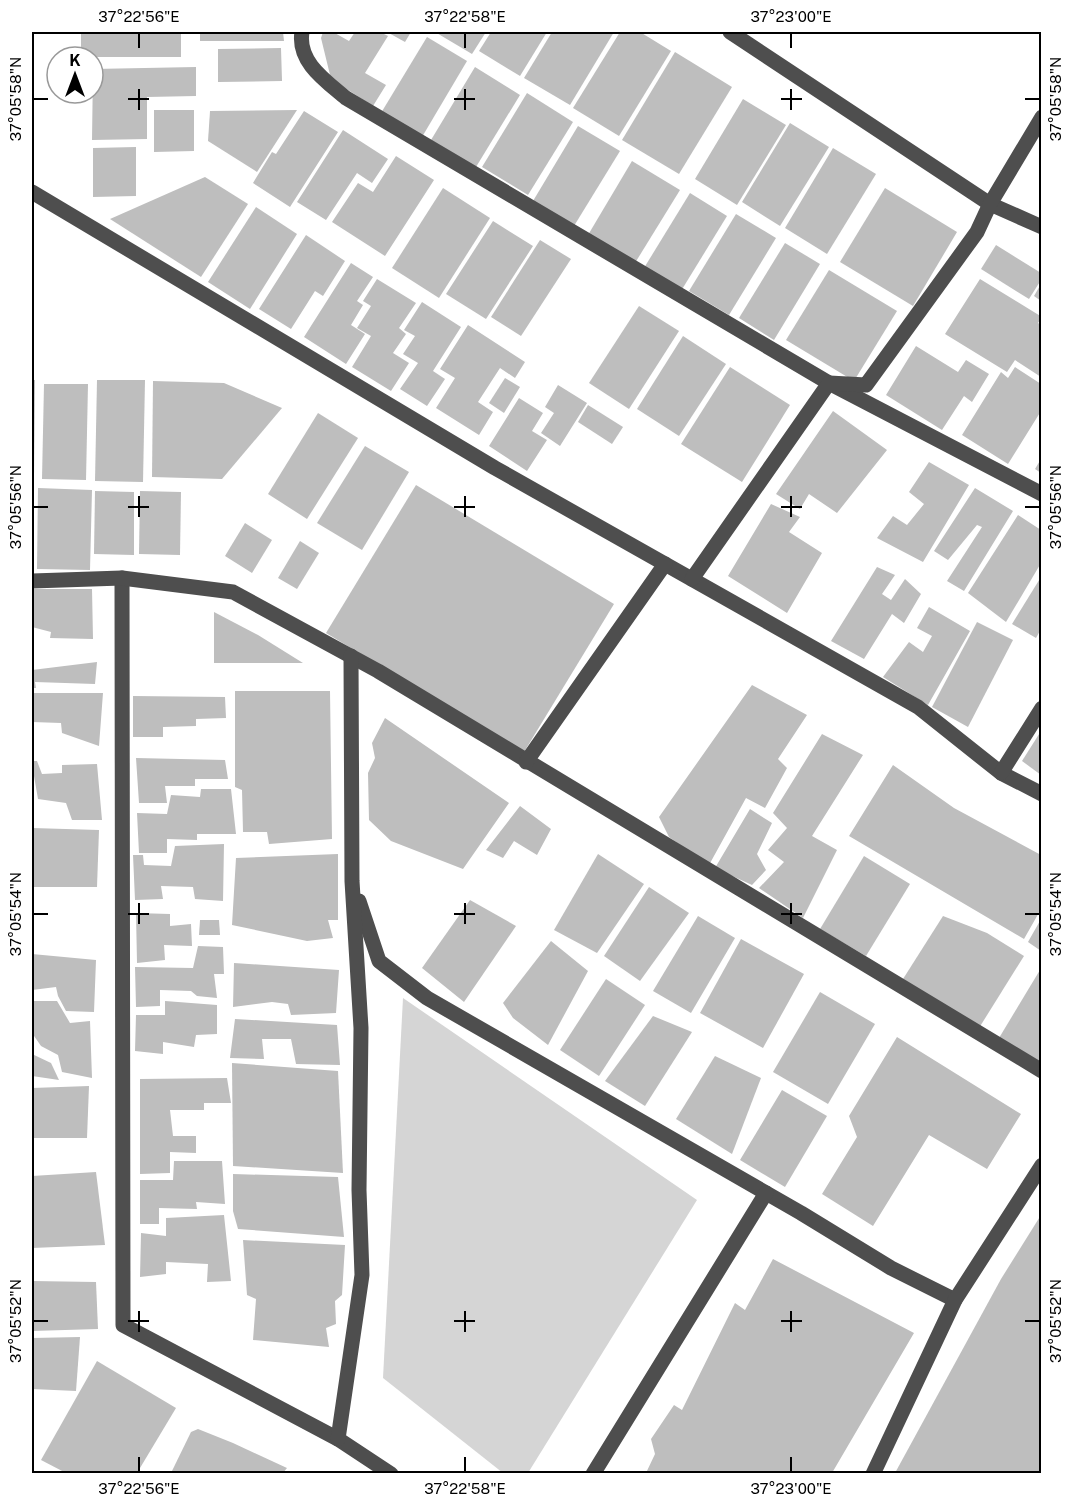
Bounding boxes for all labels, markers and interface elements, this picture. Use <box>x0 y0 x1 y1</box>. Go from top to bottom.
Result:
text: 37°22'56"E <box>98 8 180 25</box>
text: 37°22'58"E <box>424 8 506 25</box>
text: 37°23'00"E <box>750 8 832 25</box>
north arrow <box>45 45 105 105</box>
text: K <box>69 51 81 70</box>
text: 37°05'58"N <box>7 57 24 141</box>
text: 37°05'58"N <box>1047 57 1064 141</box>
text: 37°05'56"N <box>7 465 24 549</box>
text: 37°05'56"N <box>1047 465 1064 549</box>
text: 37°05'54"N <box>7 872 24 956</box>
text: 37°05'54"N <box>1047 872 1064 956</box>
text: 37°05'52"N <box>7 1279 24 1363</box>
text: 37°05'52"N <box>1047 1279 1064 1363</box>
text: 37°22'56"E <box>98 1480 180 1497</box>
text: 37°22'58"E <box>424 1480 506 1497</box>
text: 37°23'00"E <box>750 1480 832 1497</box>

